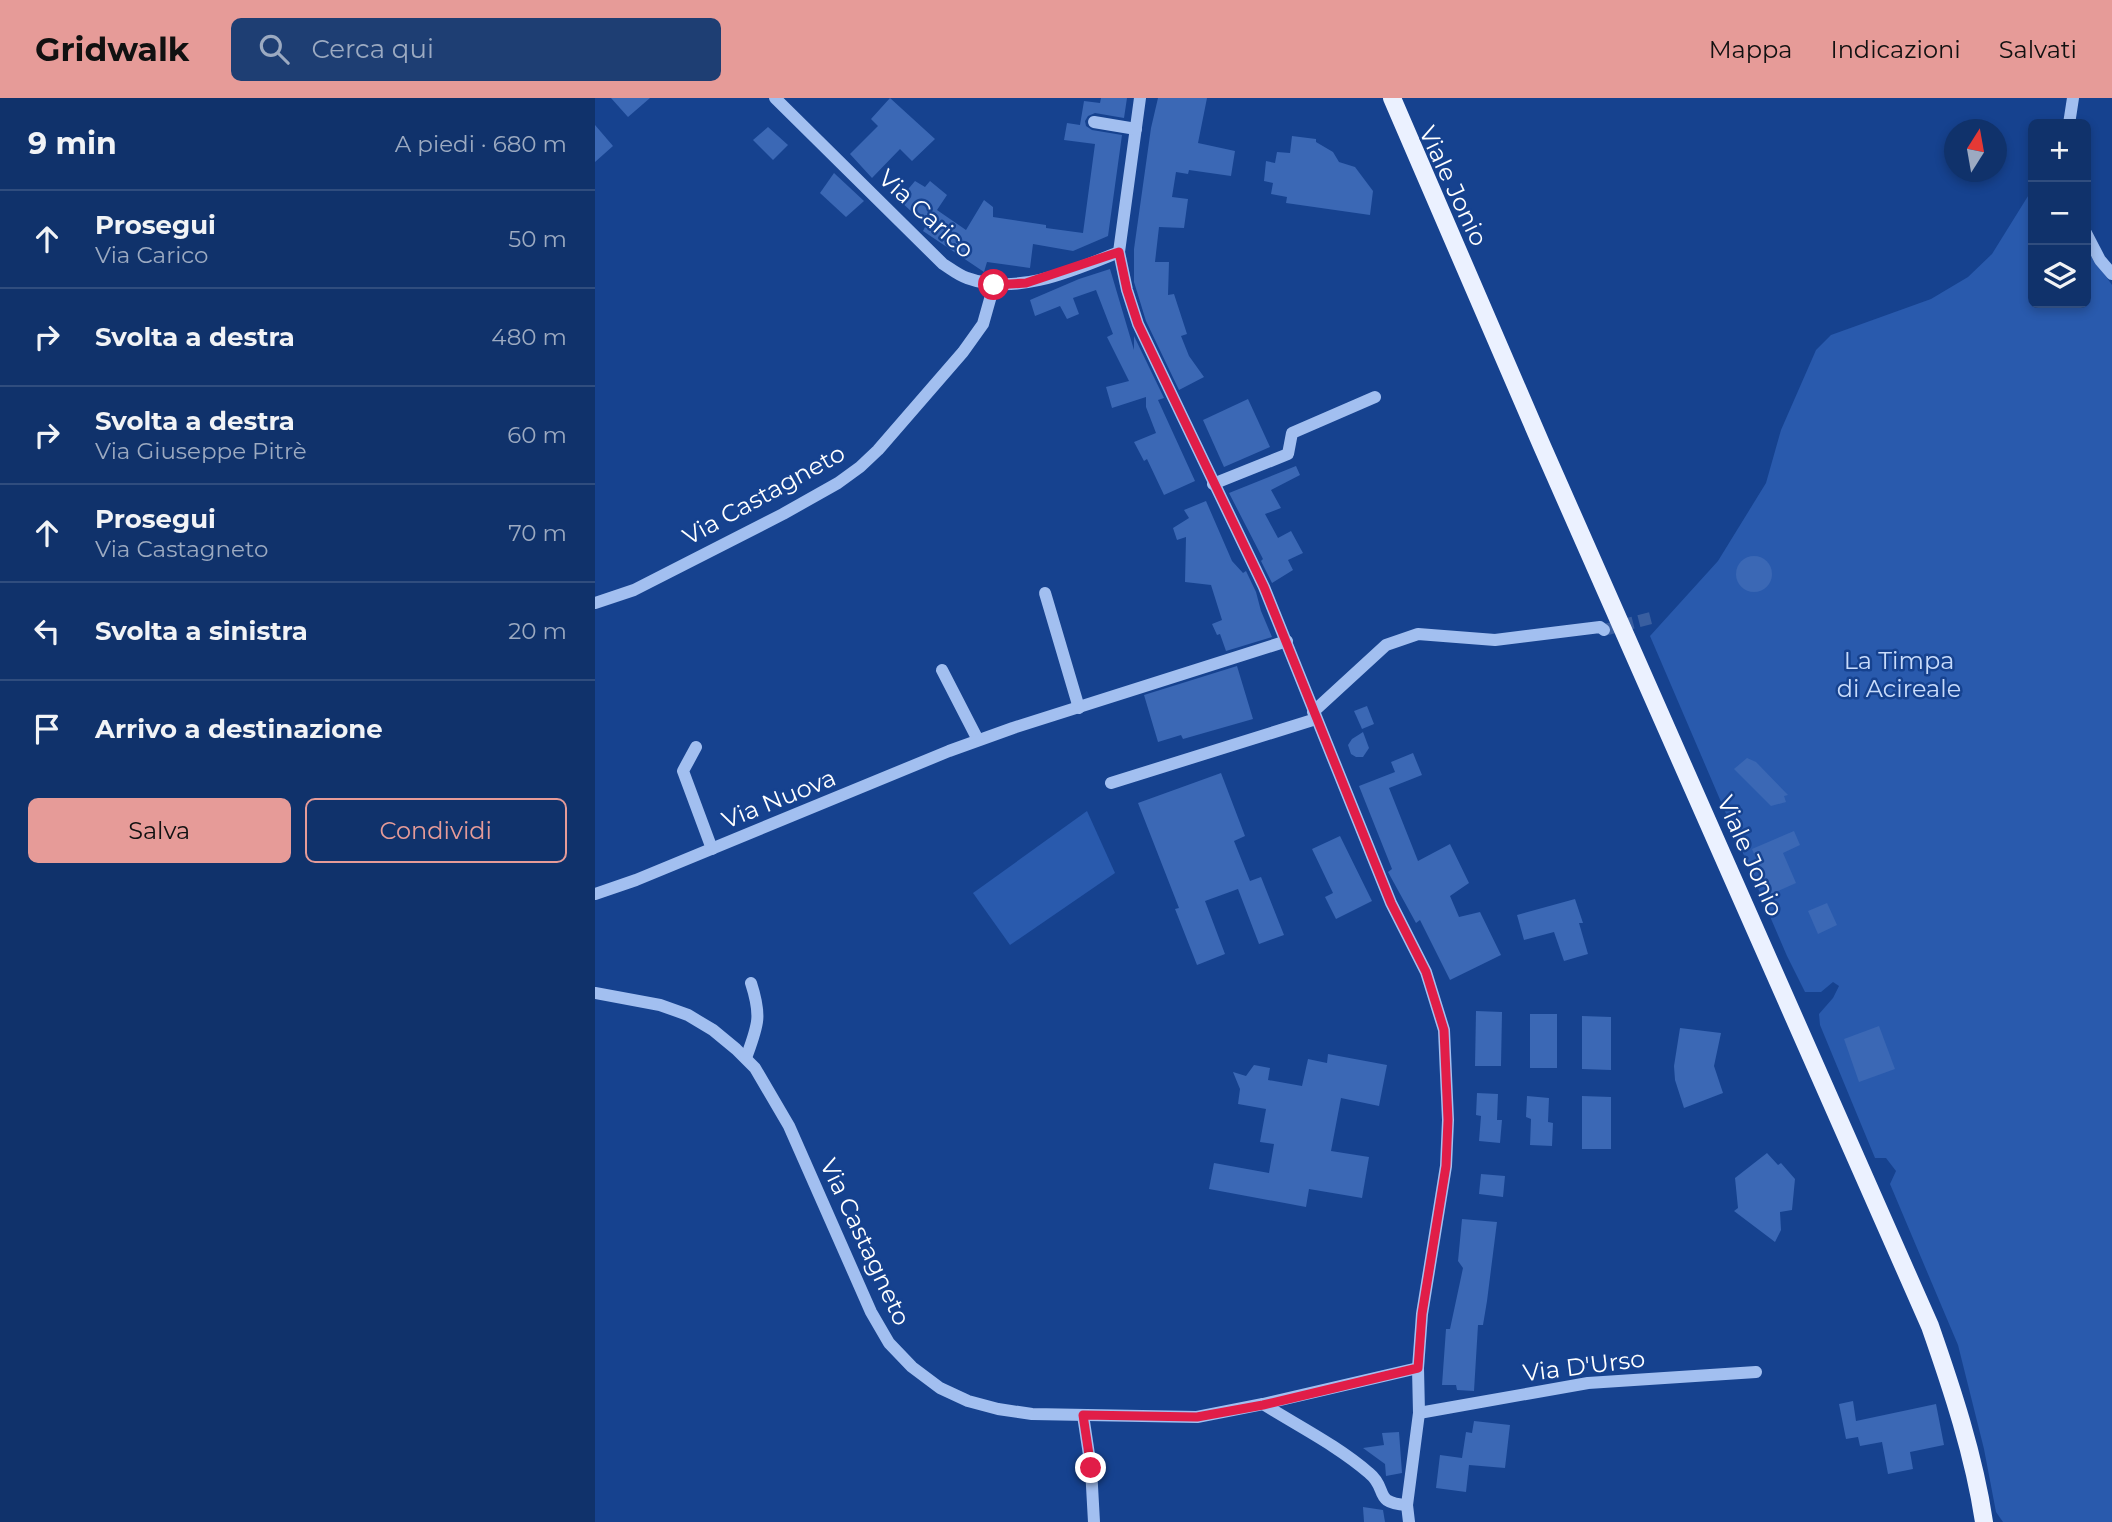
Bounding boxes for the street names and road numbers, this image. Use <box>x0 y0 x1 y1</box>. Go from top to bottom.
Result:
street label: Viale Jonio <box>1413 121 1494 250</box>
street label: Via Carico <box>873 163 980 264</box>
street label: Via Castagneto <box>678 438 850 551</box>
street label: Via Nuova <box>718 763 840 835</box>
street label: Viale Jonio <box>1711 791 1790 921</box>
street label: Via Castagneto <box>814 1154 917 1330</box>
street label: Via D'Urso <box>1521 1344 1647 1387</box>

